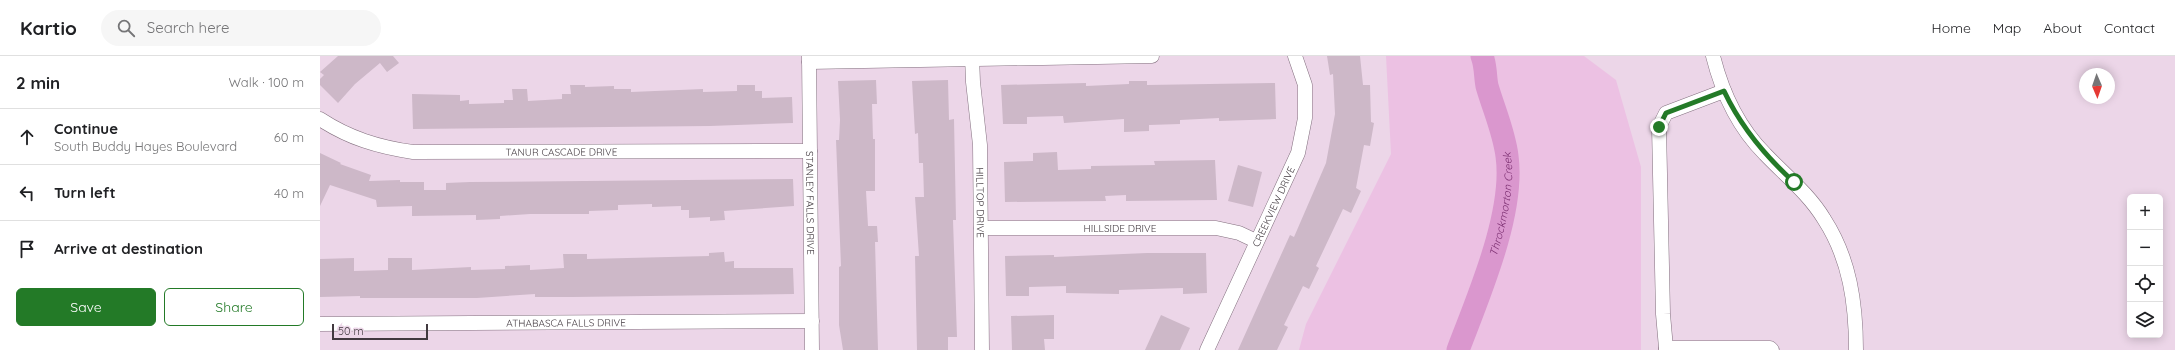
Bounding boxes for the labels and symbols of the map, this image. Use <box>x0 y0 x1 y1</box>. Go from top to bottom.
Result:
north arrow <box>2079 68 2115 104</box>
route end <box>1650 118 1668 136</box>
street label: TANUR CASCADE DRIVE <box>506 145 618 158</box>
water label: Throckmorton Creek <box>1486 150 1515 258</box>
street label: STANLEY FALLS DRIVE <box>803 151 818 255</box>
street label: CREEKVIEW DRIVE <box>1249 164 1298 249</box>
street label: HILLTOP DRIVE <box>974 167 987 238</box>
route start <box>1785 173 1803 191</box>
street label: HILLSIDE DRIVE <box>1084 222 1157 235</box>
street label: ATHABASCA FALLS DRIVE <box>506 316 626 329</box>
scale bar <box>332 322 428 341</box>

